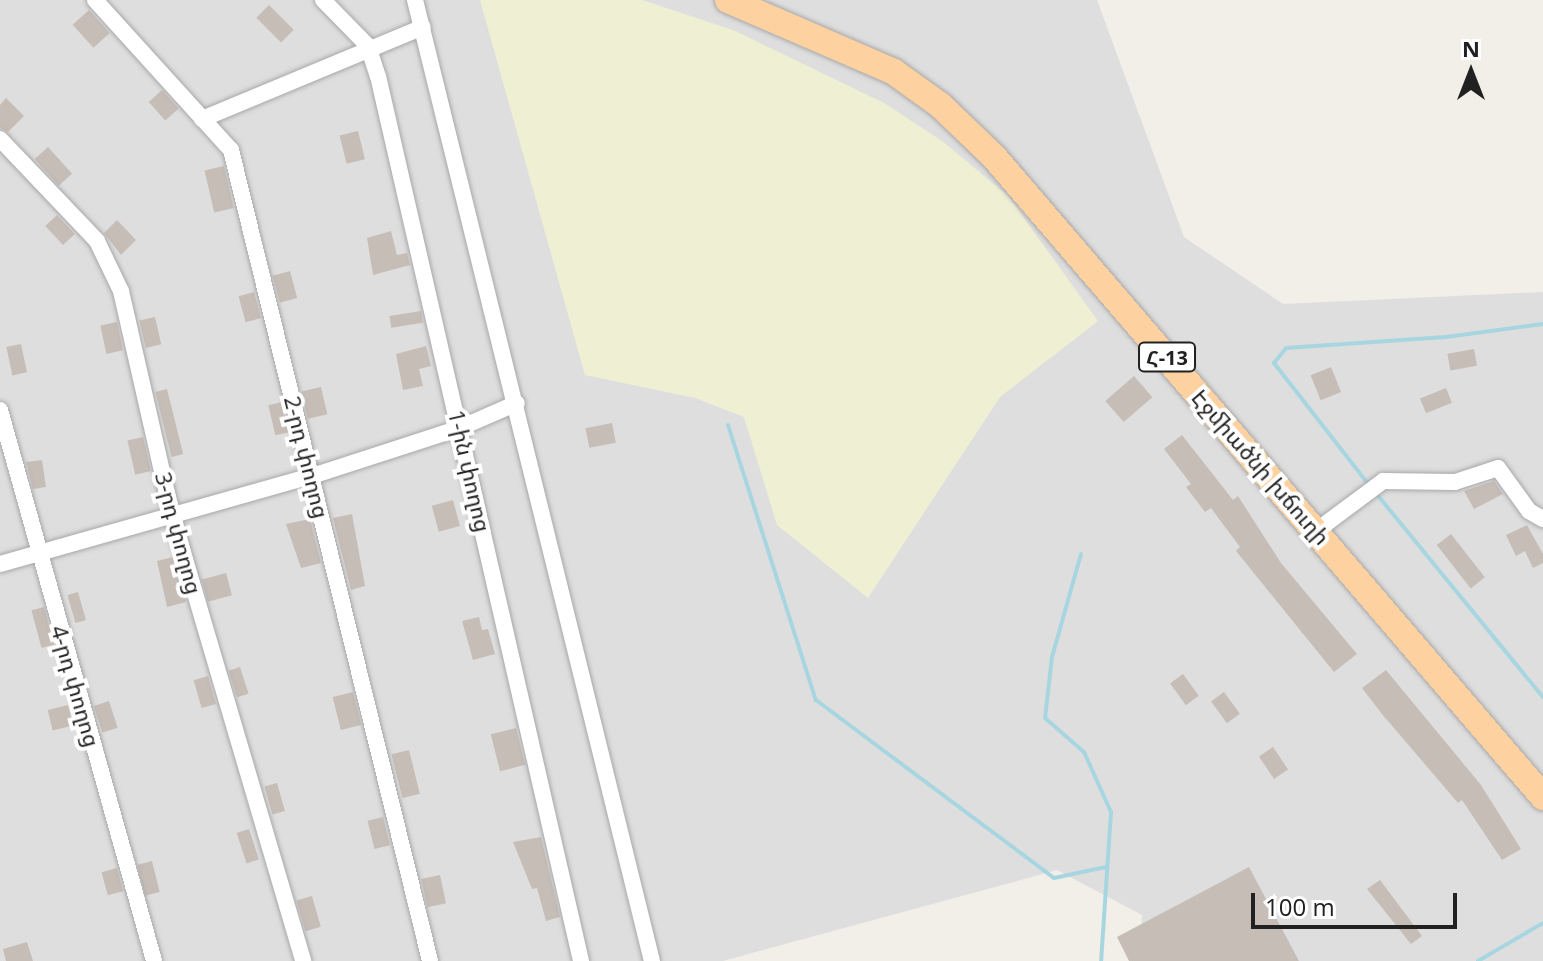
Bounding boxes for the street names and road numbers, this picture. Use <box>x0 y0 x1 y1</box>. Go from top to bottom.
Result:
road number: Հ-13 <box>1137 341 1197 373</box>
street label: Էջմիածնի խճուղի <box>1186 384 1336 550</box>
street label: 2-րդ փողոց <box>279 393 335 521</box>
street label: 1-ին փողոց <box>443 408 497 534</box>
street label: 3-րդ փողոց <box>150 469 208 597</box>
street label: 4-րդ փողոց <box>46 622 106 750</box>

